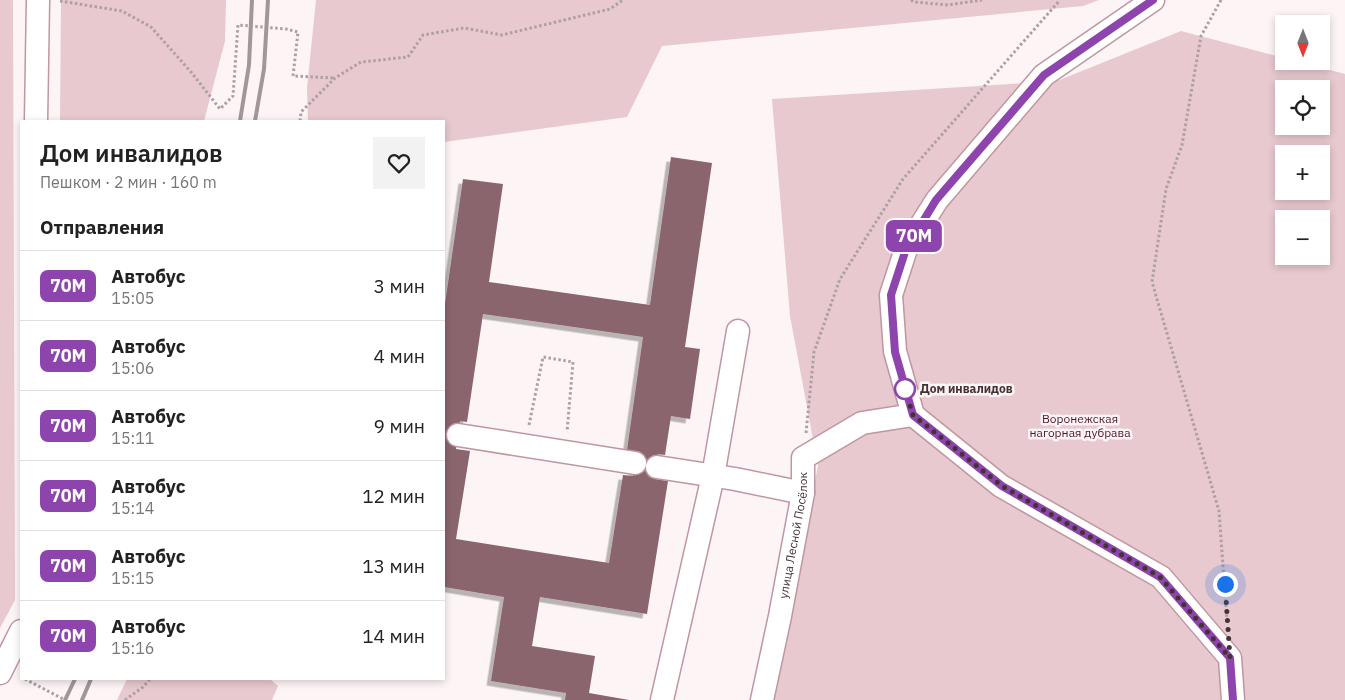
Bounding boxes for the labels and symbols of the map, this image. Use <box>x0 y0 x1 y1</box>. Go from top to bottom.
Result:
north arrow <box>1275 15 1330 70</box>
line badge: 70М <box>885 220 943 252</box>
marker: Дом инвалидов <box>894 378 916 400</box>
place label: Дом инвалидов <box>920 381 1013 396</box>
park label: Воронежская нагорная дубрава <box>1029 411 1131 440</box>
street label: улица Лесной Посёлок <box>775 471 810 600</box>
your location <box>1213 572 1238 597</box>

